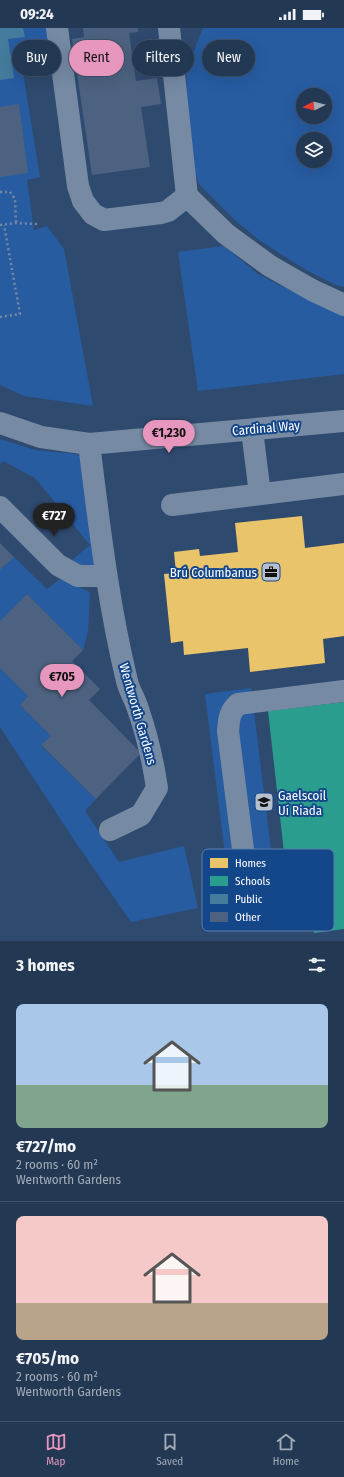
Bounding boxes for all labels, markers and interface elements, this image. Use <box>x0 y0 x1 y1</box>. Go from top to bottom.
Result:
text: 09:24 <box>20 5 54 23</box>
chip: Buy <box>12 40 61 76</box>
chip: Rent <box>69 40 124 76</box>
chip: Filters <box>132 40 194 76</box>
chip: New <box>202 40 255 76</box>
north arrow <box>296 88 332 124</box>
map controls <box>296 88 332 168</box>
button: layers <box>296 132 332 168</box>
street label: Cardinal Way <box>231 418 301 438</box>
pin: €1,230 <box>136 420 202 454</box>
text: €1,230 <box>152 425 186 440</box>
pin: €727 <box>30 503 78 537</box>
text: €727 <box>42 508 66 523</box>
office icon: Brú Columbanus <box>260 561 282 583</box>
place label: Brú Columbanus <box>170 565 257 580</box>
street label: Wentworth Gardens <box>116 661 160 767</box>
pin: €705 <box>38 664 86 698</box>
text: €705 <box>49 669 75 684</box>
place label: Gaelscoil Uí Riada <box>278 788 327 818</box>
school or university icon: Gaelscoil Uí Riada <box>253 791 275 813</box>
legend <box>202 849 334 931</box>
text: Homes <box>235 857 266 870</box>
text: Schools <box>235 875 270 888</box>
text: Public <box>235 893 263 906</box>
text: Other <box>235 911 261 924</box>
icon: filters <box>306 954 328 976</box>
text: 3 homes <box>16 955 75 976</box>
icon: home <box>136 1030 208 1102</box>
text: €727/mo <box>16 1136 76 1157</box>
text: 2 rooms · 60 m² <box>16 1157 98 1172</box>
text: Wentworth Gardens <box>16 1172 121 1187</box>
icon: home <box>136 1242 208 1314</box>
text: €705/mo <box>16 1348 79 1369</box>
text: 2 rooms · 60 m² <box>16 1369 98 1384</box>
text: Wentworth Gardens <box>16 1384 121 1399</box>
tab: Map <box>45 1431 67 1468</box>
tab: Saved <box>156 1431 183 1468</box>
tab: Home <box>273 1431 299 1468</box>

